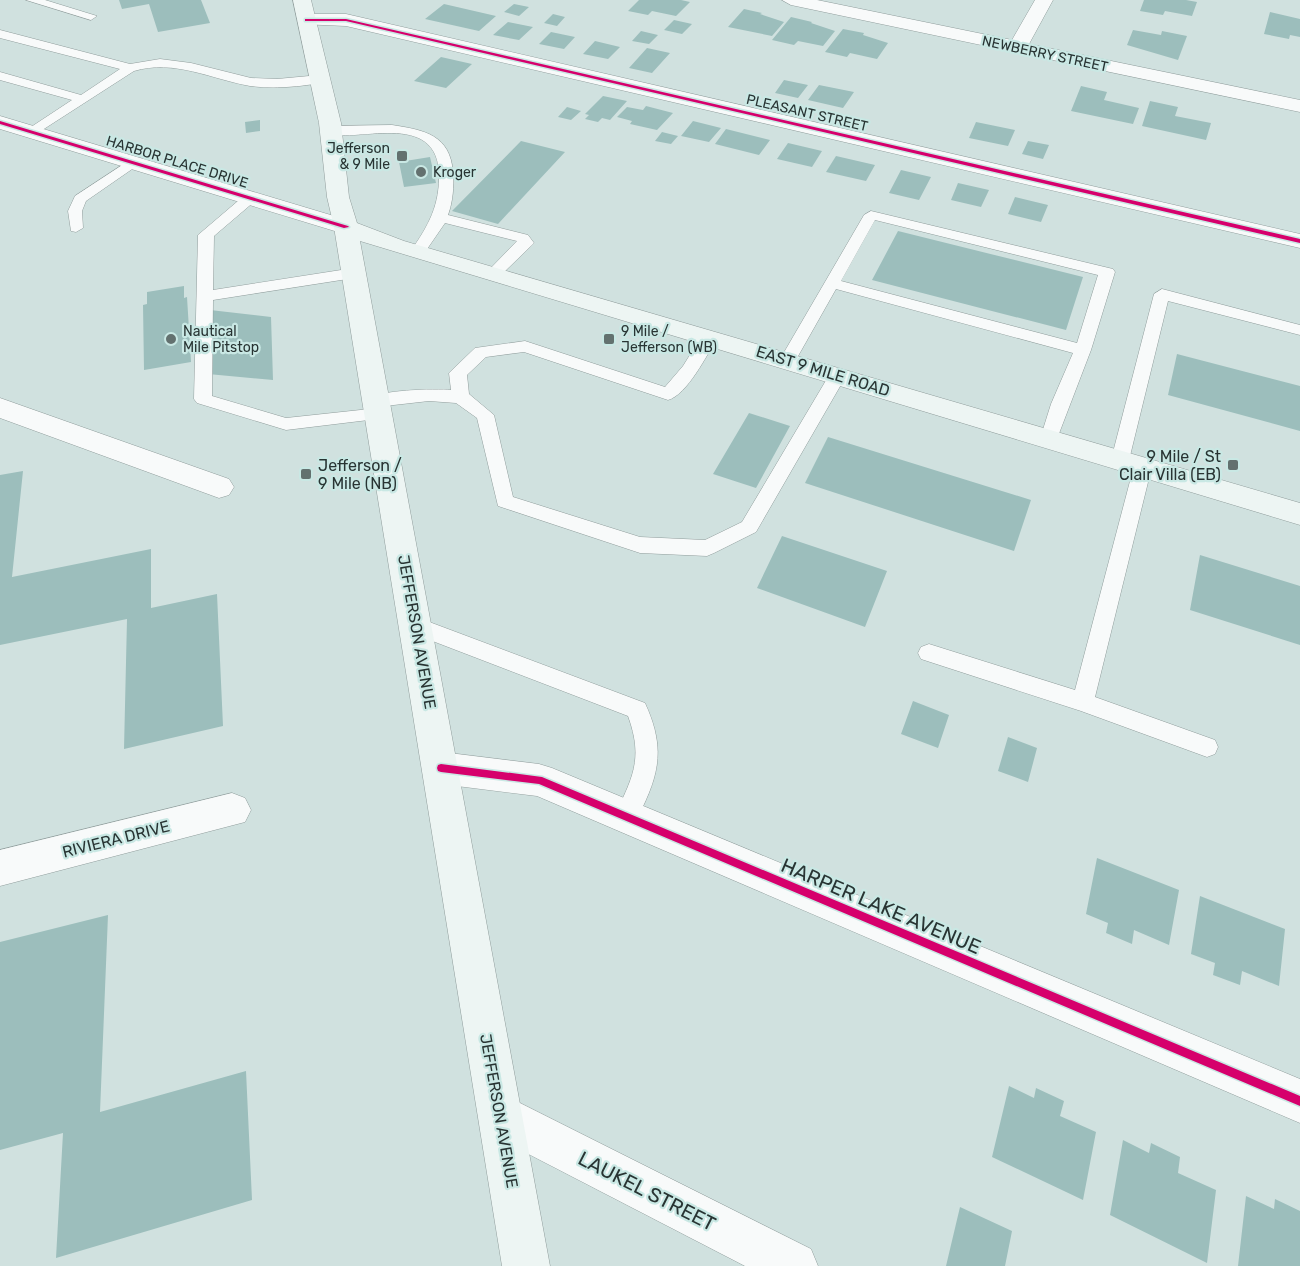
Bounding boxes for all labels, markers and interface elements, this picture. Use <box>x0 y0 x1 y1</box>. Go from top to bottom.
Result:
street label: NEWBERRY STREET <box>980 32 1110 76</box>
street label: PLEASANT STREET <box>744 91 870 135</box>
street label: HARBOR PLACE DRIVE <box>104 132 250 192</box>
place label: Jefferson & 9 Mile <box>327 140 390 173</box>
marker: Jefferson & 9 Mile <box>395 149 409 163</box>
place label: Kroger <box>433 164 477 181</box>
marker: Kroger <box>414 165 428 179</box>
place label: Nautical Mile Pitstop <box>183 323 259 356</box>
place label: 9 Mile / Jefferson (WB) <box>621 323 717 356</box>
marker: Nautical Mile Pitstop <box>164 332 178 346</box>
marker: 9 Mile / Jefferson (WB) <box>602 332 616 346</box>
street label: EAST 9 MILE ROAD <box>754 342 892 400</box>
place label: 9 Mile / St Clair Villa (EB) <box>1119 447 1221 484</box>
place label: Jefferson / 9 Mile (NB) <box>318 456 402 493</box>
marker: 9 Mile / St Clair Villa (EB) <box>1226 458 1240 472</box>
marker: Jefferson / 9 Mile (NB) <box>299 467 313 481</box>
street label: JEFFERSON AVENUE <box>394 553 440 711</box>
street label: RIVIERA DRIVE <box>60 816 172 862</box>
street label: HARPER LAKE AVENUE <box>778 853 984 959</box>
street label: JEFFERSON AVENUE <box>476 1032 522 1190</box>
street label: LAUKEL STREET <box>574 1146 720 1236</box>

